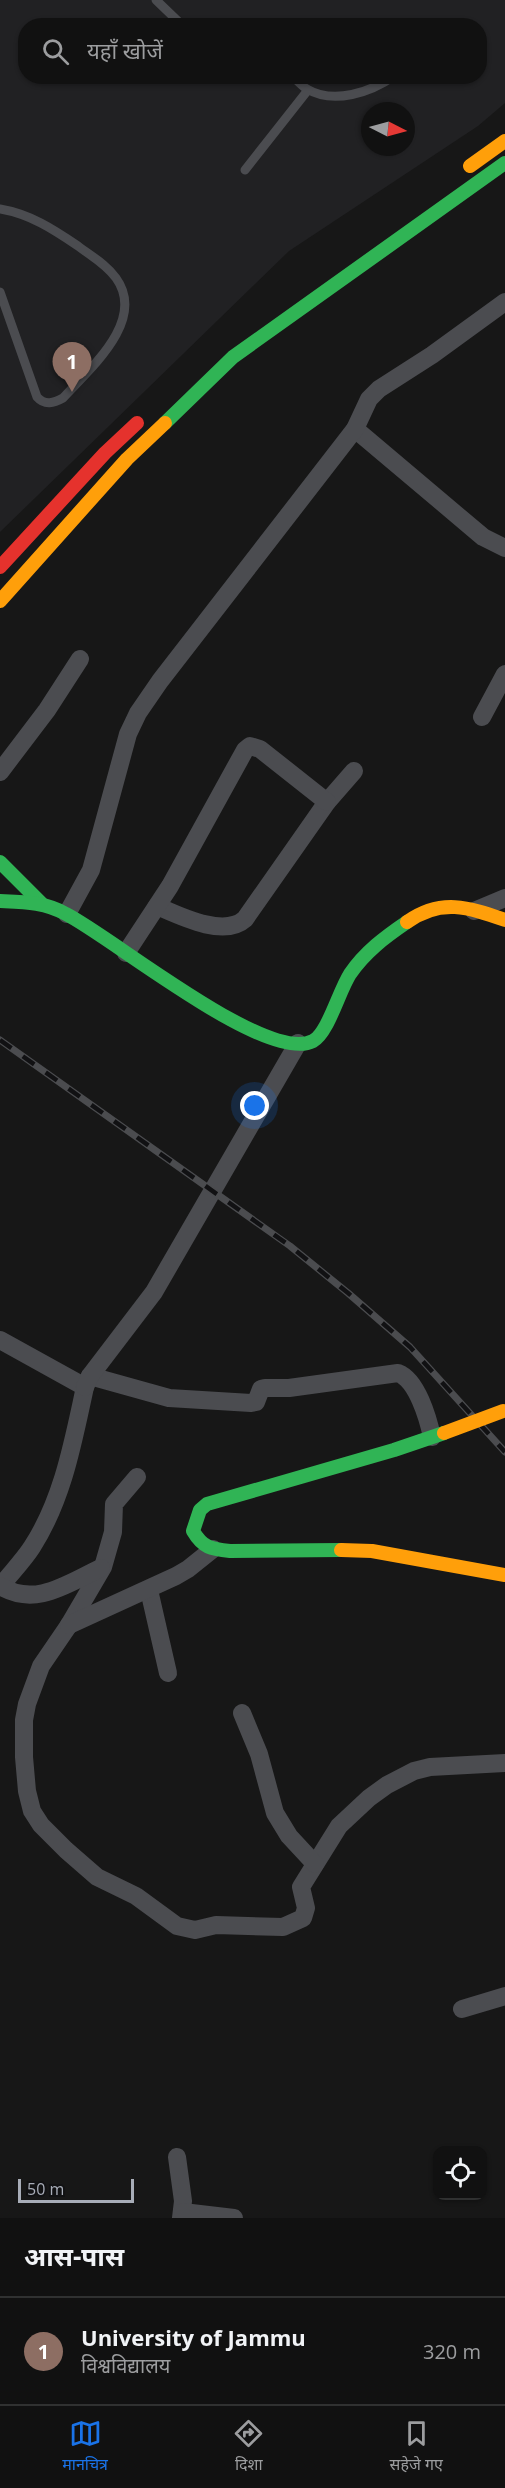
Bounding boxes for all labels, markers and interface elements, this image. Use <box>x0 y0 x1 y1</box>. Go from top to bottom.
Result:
search box <box>18 18 487 84</box>
icon: search <box>39 35 72 68</box>
text: यहाँ खोजें <box>87 35 163 65</box>
north arrow <box>361 102 415 156</box>
pin: 1 <box>52 342 92 392</box>
your location <box>240 1091 269 1120</box>
map controls <box>433 2146 487 2200</box>
button: locate <box>433 2146 487 2200</box>
scale bar <box>18 2176 134 2204</box>
text: 50 m <box>27 2178 64 2200</box>
text: आस-पास <box>24 2238 124 2274</box>
text: University of Jammu <box>81 2322 306 2352</box>
text: 1 <box>38 2338 49 2365</box>
text: 320 m <box>423 2338 481 2365</box>
text: विश्वविद्यालय <box>81 2352 170 2379</box>
tab: मानचित्र <box>62 2417 108 2477</box>
tab: दिशा <box>232 2417 265 2477</box>
tab: सहेजे गए <box>390 2417 443 2477</box>

